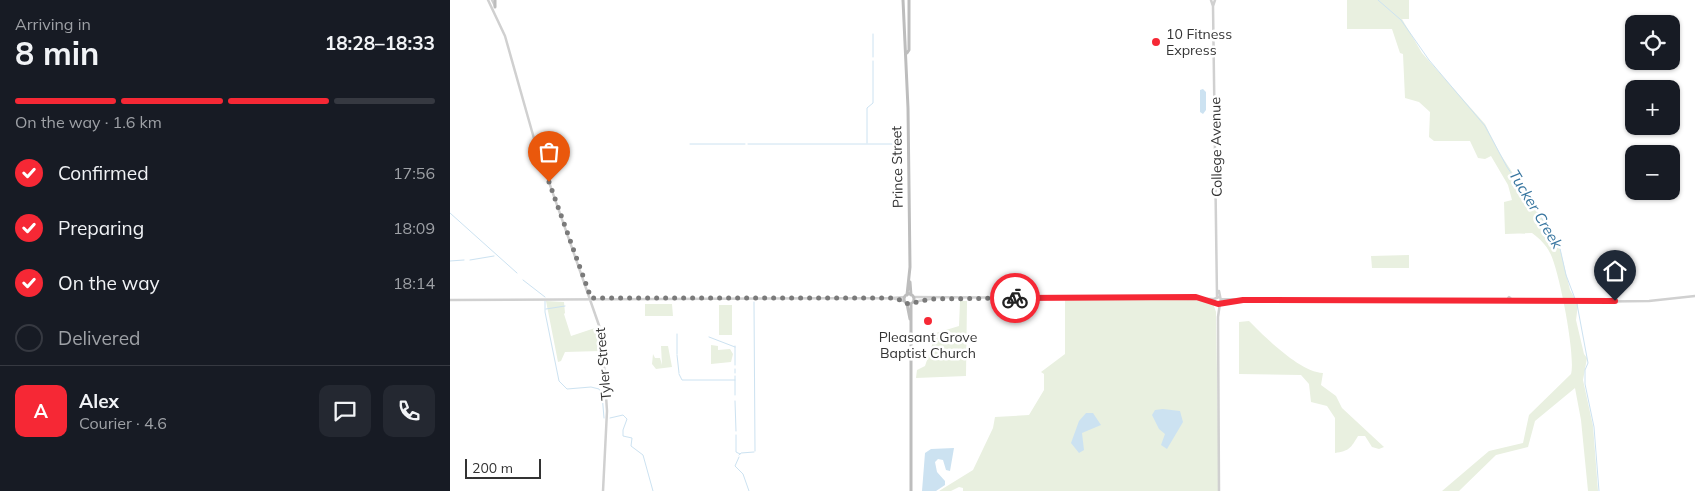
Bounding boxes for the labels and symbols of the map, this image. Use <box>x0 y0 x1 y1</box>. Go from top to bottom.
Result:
place label: 10 Fitness Express <box>1166 25 1232 59</box>
marker: 10 Fitness Express <box>1150 36 1162 48</box>
street label: College Avenue <box>1206 97 1226 197</box>
street label: Prince Street <box>887 126 907 208</box>
pin <box>528 131 570 182</box>
water label: Tucker Creek <box>1505 166 1568 253</box>
pin <box>1594 250 1636 301</box>
courier <box>990 273 1040 323</box>
marker: Pleasant Grove Baptist Church <box>922 315 934 327</box>
street label: Tyler Street <box>591 327 615 401</box>
place label: Pleasant Grove Baptist Church <box>879 328 977 362</box>
scale bar <box>465 456 541 479</box>

